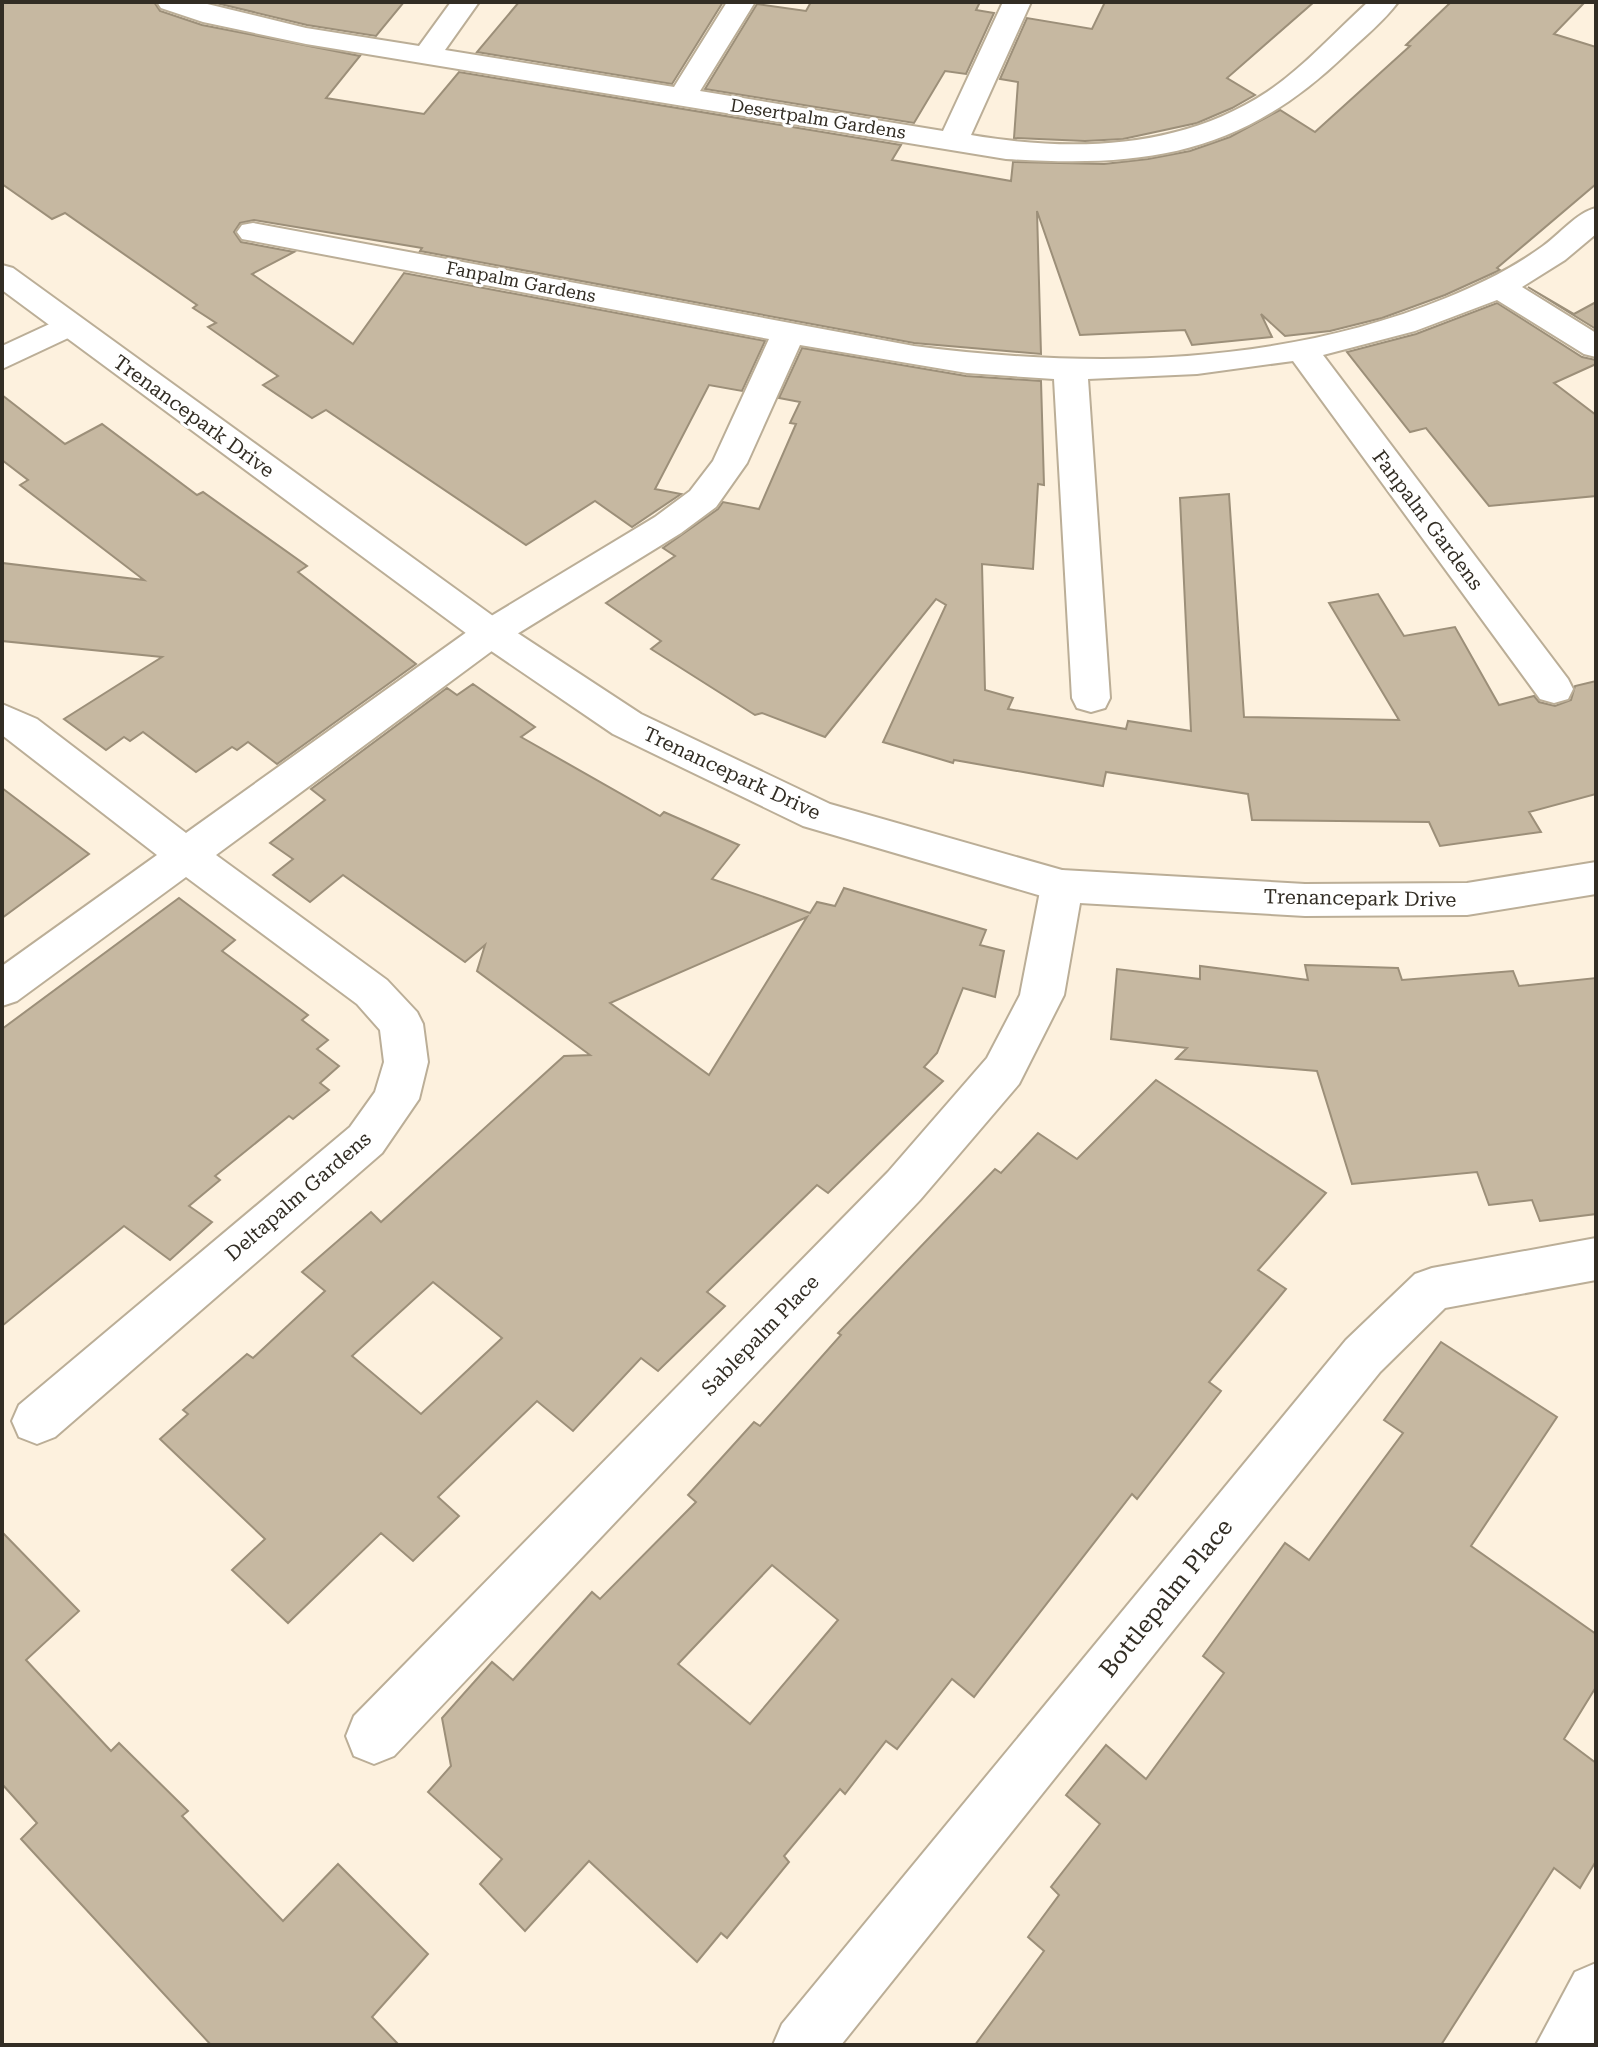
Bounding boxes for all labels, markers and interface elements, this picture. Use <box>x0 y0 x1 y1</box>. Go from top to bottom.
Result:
street label: Desertpalm Gardens <box>729 94 907 143</box>
street label: Fanpalm Gardens <box>444 257 598 306</box>
street label: Trenancepark Drive <box>109 350 279 482</box>
street label: Fanpalm Gardens <box>1368 445 1488 595</box>
street label: Trenancepark Drive <box>640 721 824 825</box>
street label: Trenancepark Drive <box>1263 884 1457 912</box>
street label: Deltapalm Gardens <box>220 1126 376 1266</box>
street label: Sablepalm Place <box>696 1270 824 1400</box>
street label: Bottlepalm Place <box>1094 1513 1238 1683</box>

